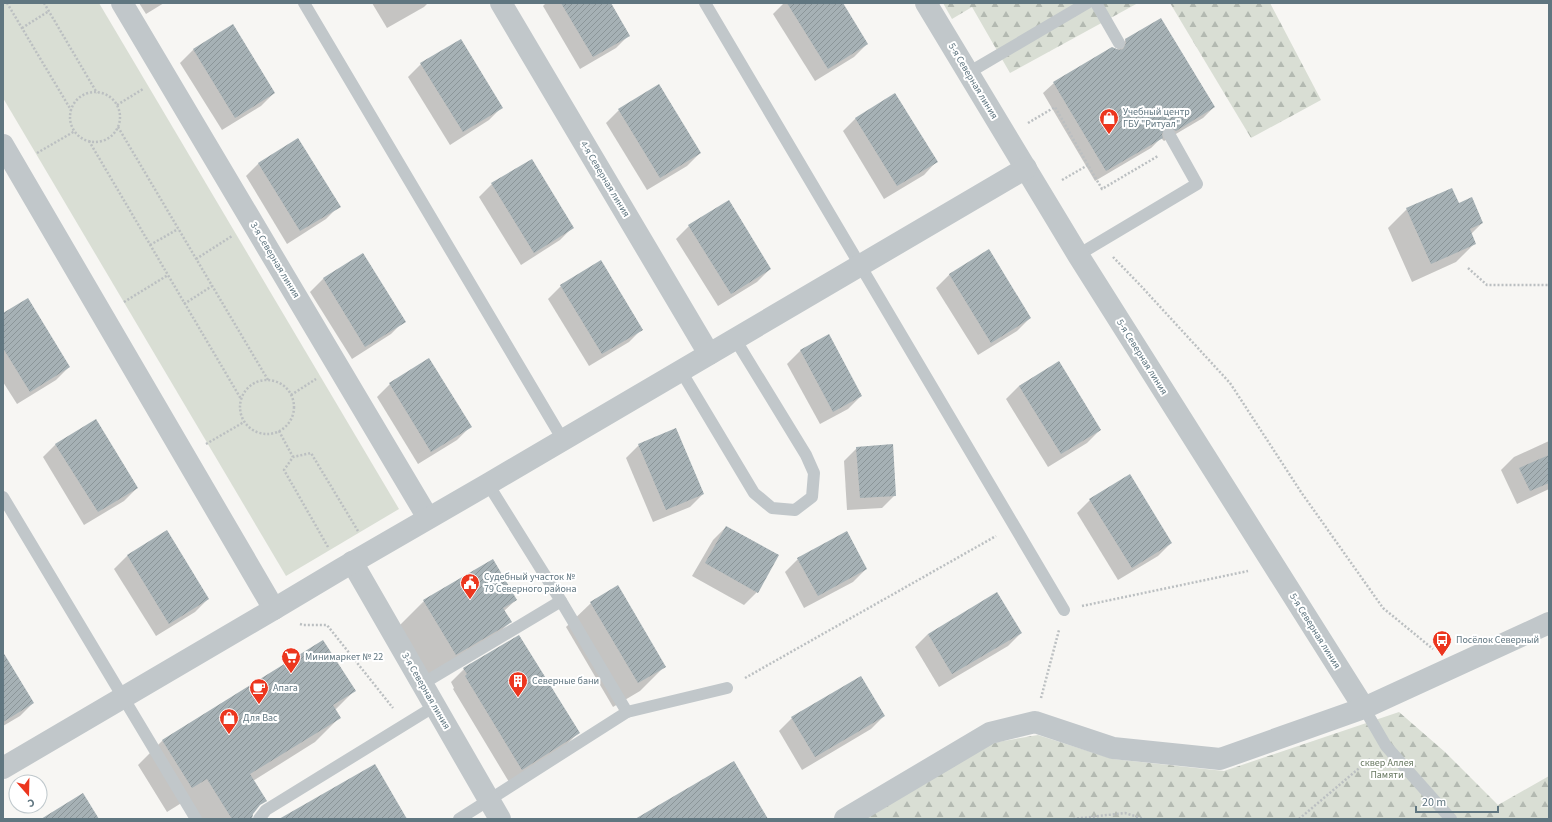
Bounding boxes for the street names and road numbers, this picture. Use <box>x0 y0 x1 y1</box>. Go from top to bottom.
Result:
street label: 5-я Северная линия <box>945 40 1001 122</box>
street label: 4-я Северная линия <box>577 138 633 220</box>
street label: 3-я Северная линия <box>247 219 303 301</box>
street label: 5-я Северная линия <box>1113 317 1171 397</box>
street label: 5-я Северная линия <box>1286 591 1344 671</box>
street label: 3-я Северная линия <box>398 650 454 732</box>

